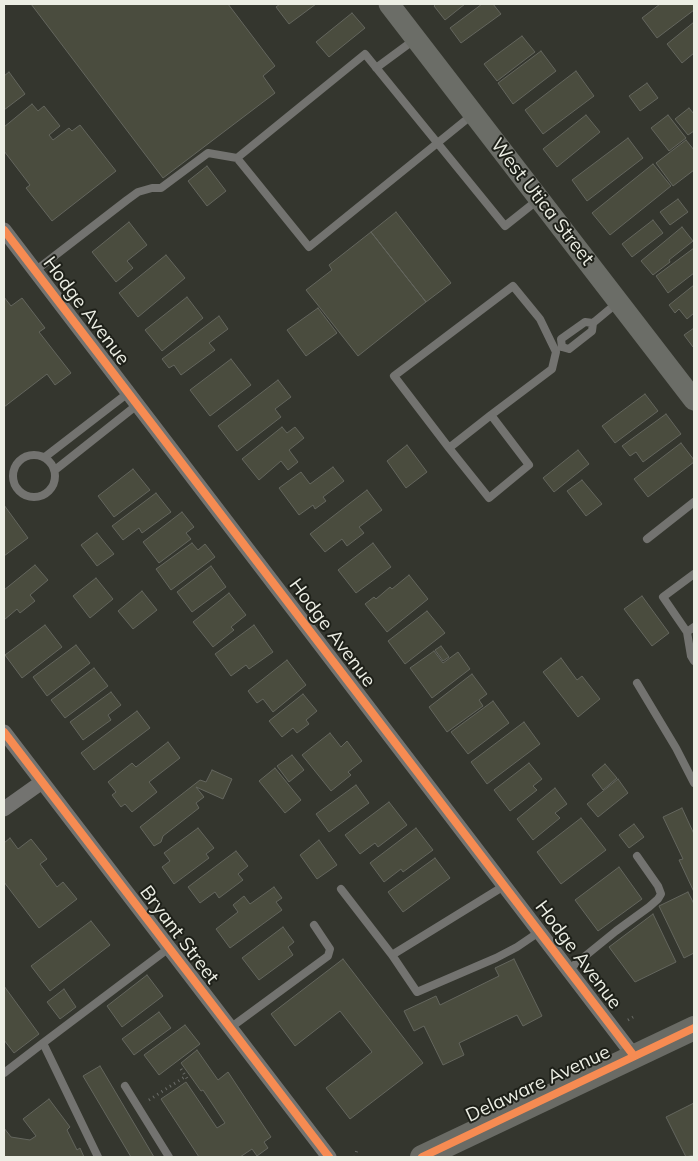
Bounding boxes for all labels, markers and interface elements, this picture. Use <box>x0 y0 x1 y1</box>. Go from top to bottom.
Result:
street label: West Utica Street <box>485 134 599 270</box>
street label: Hodge Avenue <box>38 252 134 370</box>
street label: Hodge Avenue <box>284 574 380 692</box>
street label: Bryant Street <box>135 881 223 989</box>
street label: Hodge Avenue <box>530 896 626 1014</box>
street label: Delaware Avenue <box>462 1041 614 1127</box>

